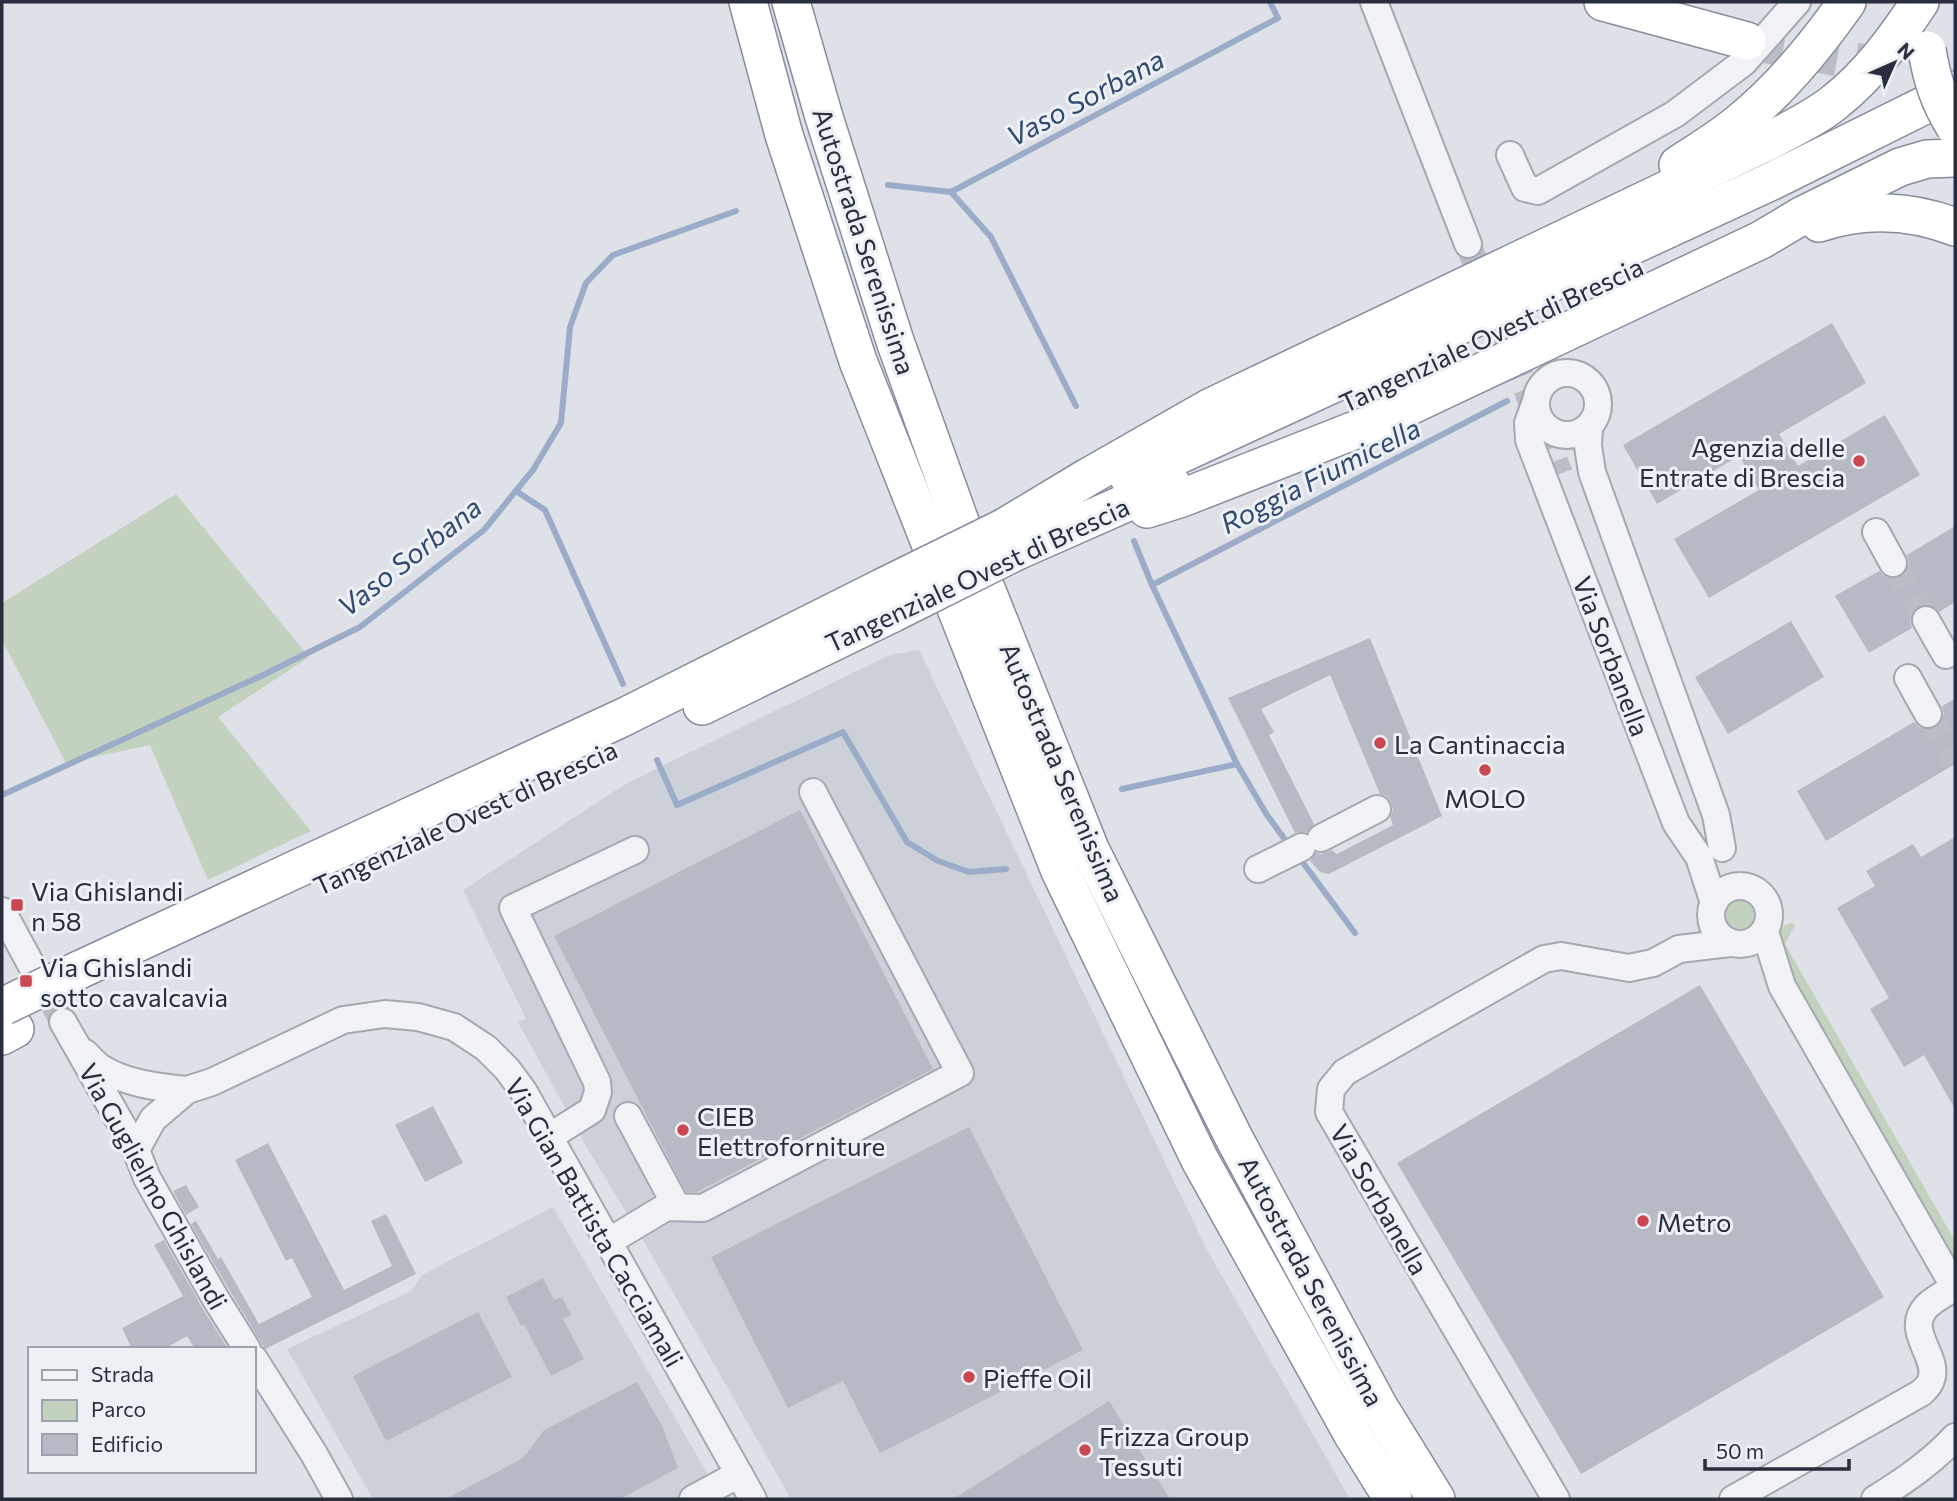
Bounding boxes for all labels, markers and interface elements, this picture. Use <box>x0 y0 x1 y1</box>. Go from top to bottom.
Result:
north arrow <box>1859 28 1929 98</box>
text: N <box>1893 37 1920 64</box>
water label: Vaso Sorbana <box>1000 41 1170 153</box>
street label: Autostrada Serenissima <box>807 104 923 378</box>
street label: Tangenziale Ovest di Brescia <box>1334 250 1648 418</box>
water label: Roggia Fiumicella <box>1214 410 1426 540</box>
place label: Agenzia delle Entrate di Brescia <box>1639 431 1845 492</box>
marker: Agenzia delle Entrate di Brescia <box>1851 453 1867 469</box>
water label: Vaso Sorbana <box>330 489 488 623</box>
street label: Tangenziale Ovest di Brescia <box>820 490 1134 658</box>
street label: Via Sorbanella <box>1567 572 1657 740</box>
street label: Autostrada Serenissima <box>994 638 1132 906</box>
place label: La Cantinaccia <box>1394 728 1566 759</box>
street label: Tangenziale Ovest di Brescia <box>308 733 622 901</box>
marker: La Cantinaccia <box>1372 735 1388 751</box>
marker: MOLO <box>1477 762 1493 778</box>
place label: MOLO <box>1444 782 1526 813</box>
place label: Via Ghislandi n 58 <box>31 875 183 936</box>
marker: Via Ghislandi n 58 <box>9 897 25 913</box>
place label: Via Ghislandi sotto cavalcavia <box>40 951 228 1012</box>
marker: Via Ghislandi sotto cavalcavia <box>18 973 34 989</box>
street label: Via Guglielmo Ghislandi <box>73 1057 235 1315</box>
street label: Via Gian Battista Cacciamali <box>499 1072 691 1372</box>
place label: CIEB Elettroforniture <box>697 1100 885 1161</box>
street label: Via Sorbanella <box>1324 1118 1436 1280</box>
marker: CIEB Elettroforniture <box>675 1122 691 1138</box>
street label: Autostrada Serenissima <box>1233 1151 1391 1411</box>
place label: Metro <box>1657 1206 1731 1237</box>
marker: Metro <box>1635 1213 1651 1229</box>
legend <box>28 1347 256 1473</box>
text: Strada <box>91 1361 154 1386</box>
place label: Pieffe Oil <box>983 1362 1092 1393</box>
marker: Pieffe Oil <box>961 1369 977 1385</box>
text: Parco <box>91 1396 146 1421</box>
place label: Frizza Group Tessuti <box>1099 1420 1249 1481</box>
scale bar <box>1705 1428 1848 1472</box>
text: Edificio <box>91 1431 163 1456</box>
text: 50 m <box>1716 1438 1764 1463</box>
marker: Frizza Group Tessuti <box>1077 1442 1093 1458</box>

